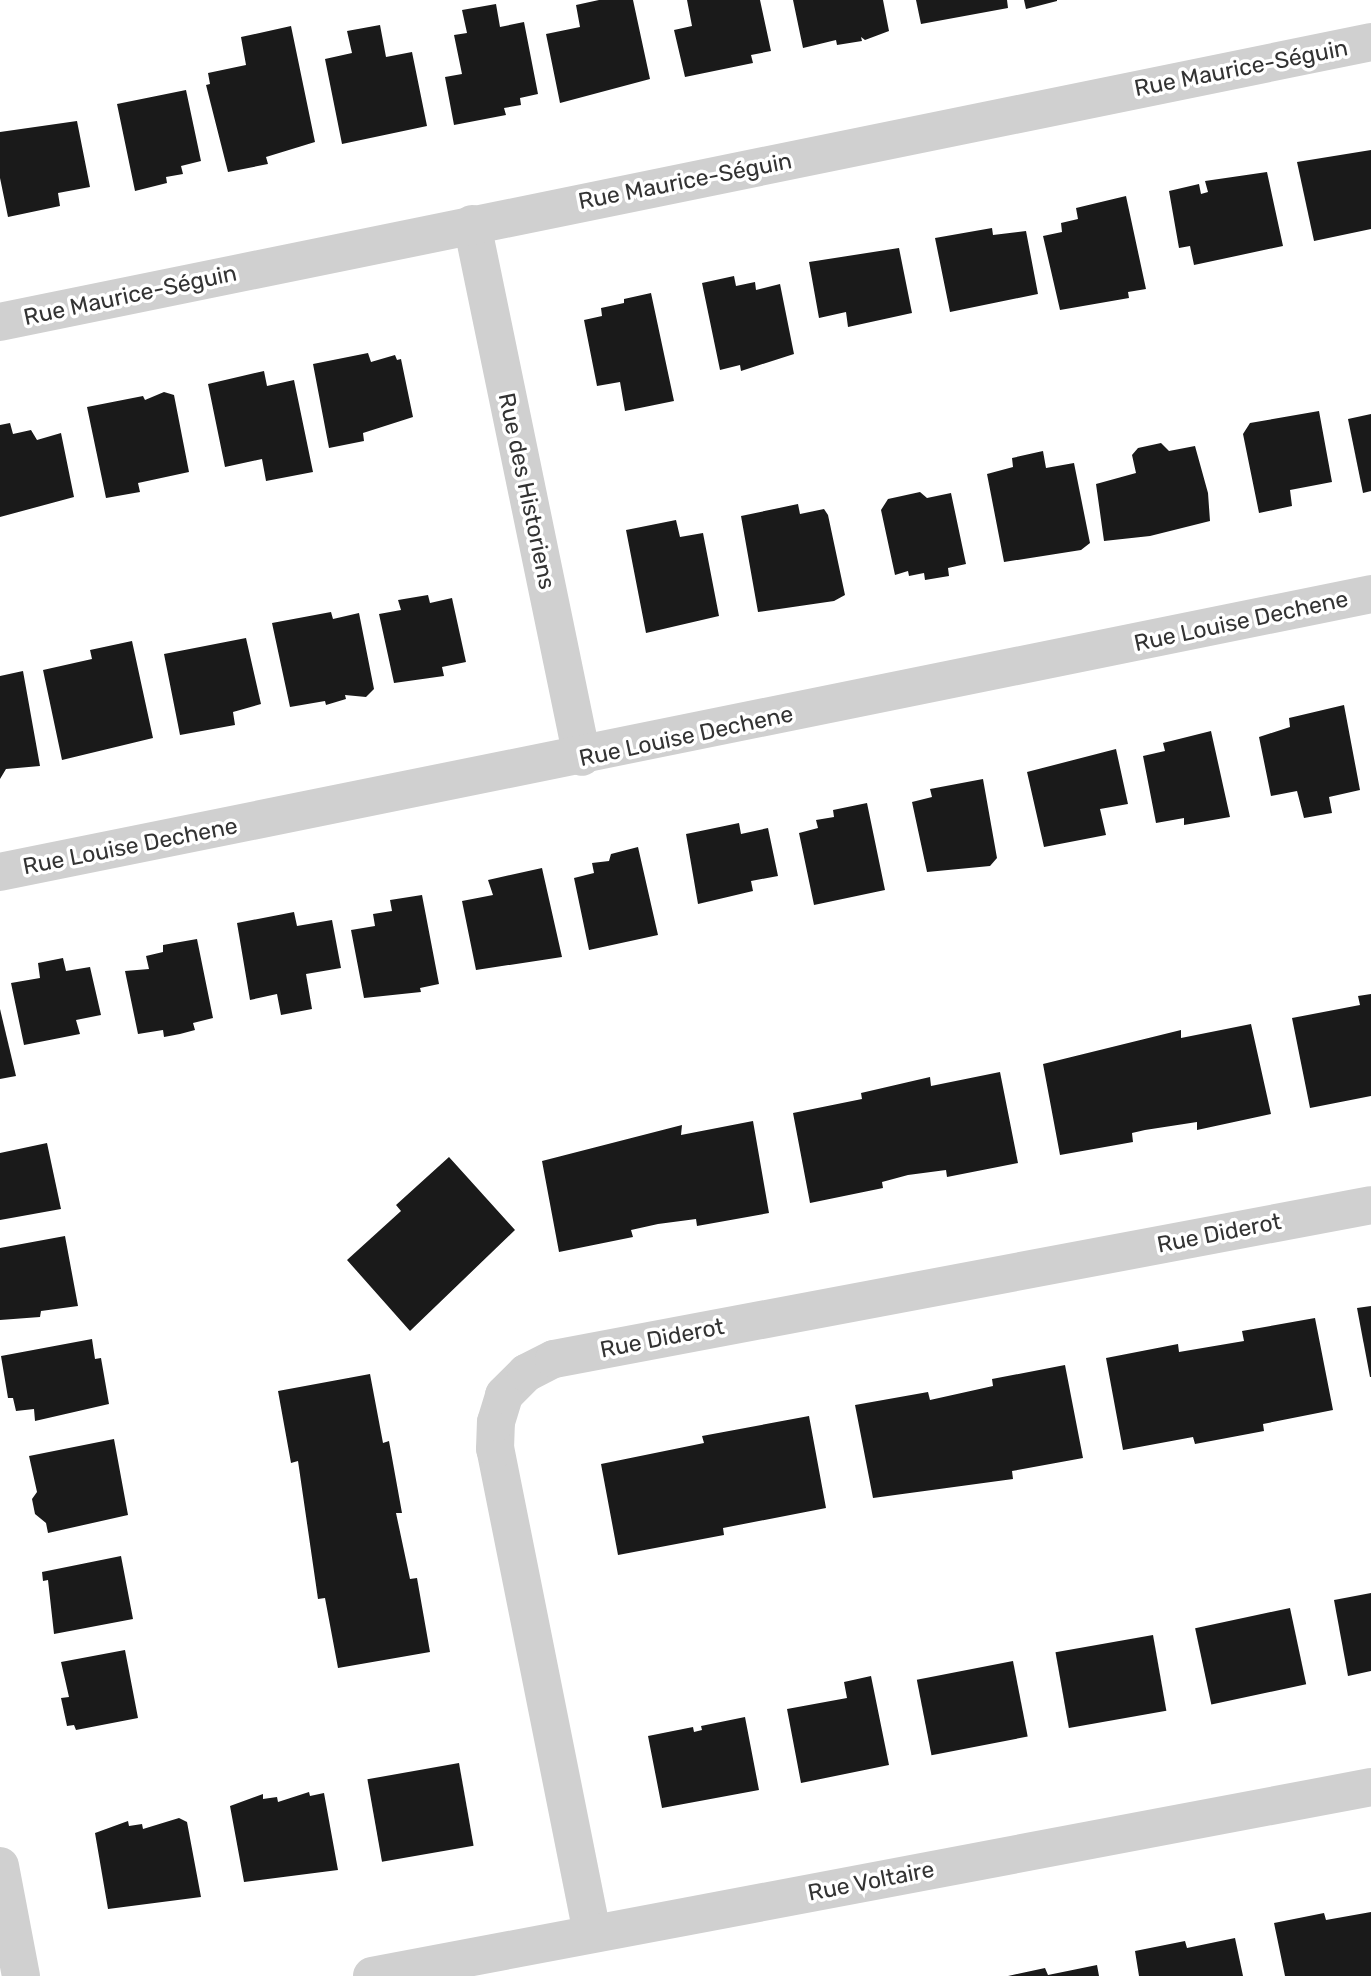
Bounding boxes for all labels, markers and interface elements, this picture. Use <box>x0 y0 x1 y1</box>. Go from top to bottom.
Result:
street label: Rue Maurice-Séguin <box>1132 34 1350 102</box>
street label: Rue Maurice-Séguin <box>576 147 794 215</box>
street label: Rue Maurice-Séguin <box>21 259 239 331</box>
street label: Rue des Historiens <box>493 390 561 592</box>
street label: Rue Louise Dechene <box>1131 585 1351 657</box>
street label: Rue Louise Dechene <box>576 700 796 772</box>
street label: Rue Louise Dechene <box>20 812 240 880</box>
street label: Rue Diderot <box>1155 1207 1283 1259</box>
street label: Rue Diderot <box>598 1312 726 1364</box>
street label: Rue Voltaire <box>805 1855 937 1907</box>

